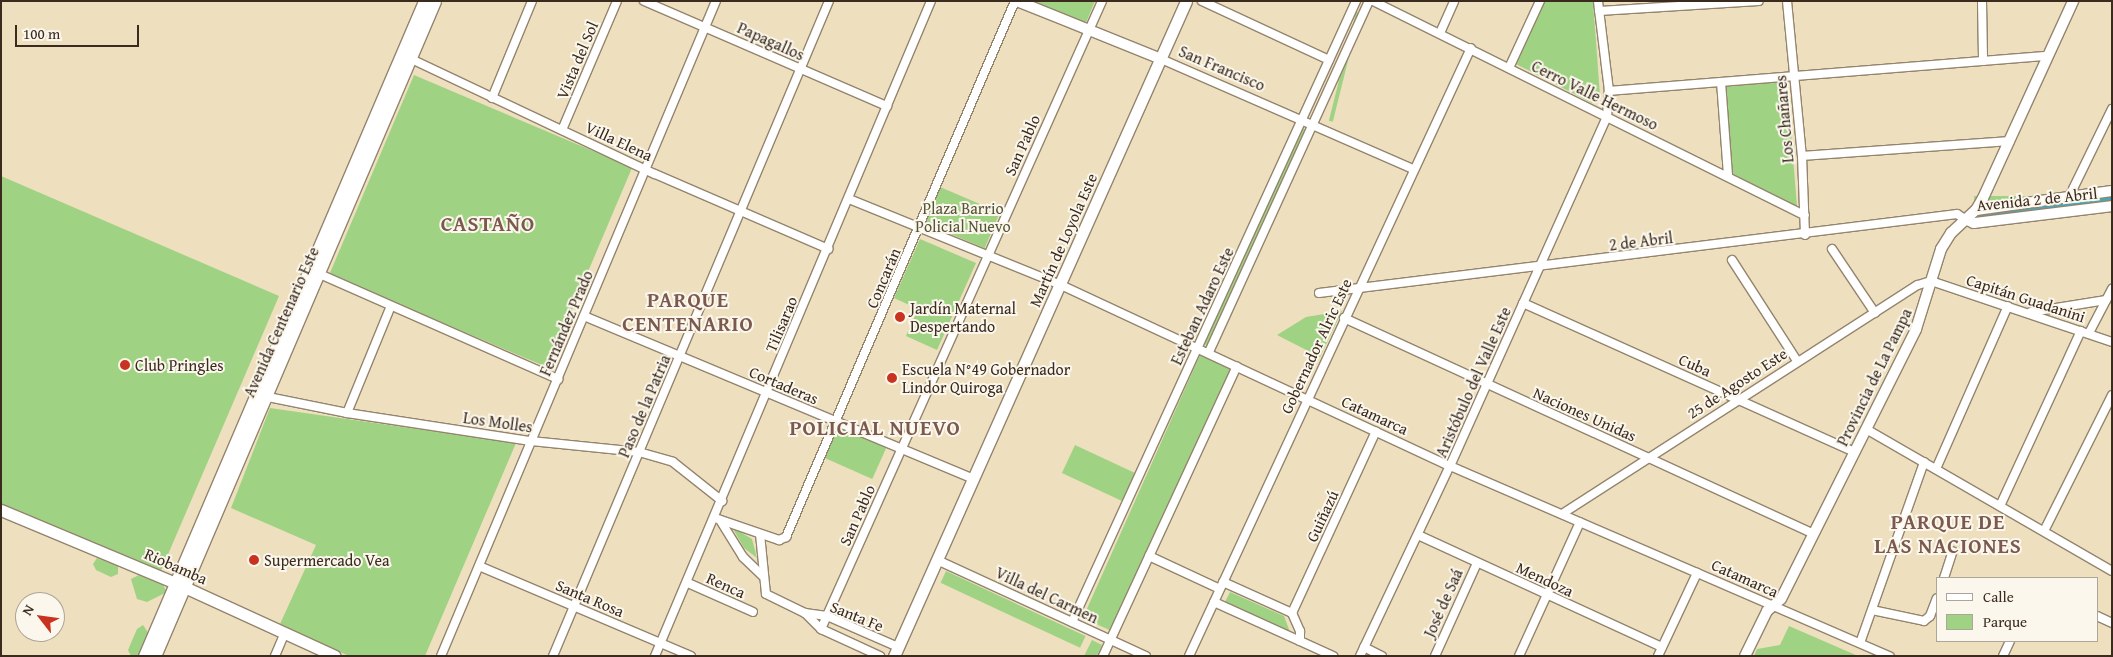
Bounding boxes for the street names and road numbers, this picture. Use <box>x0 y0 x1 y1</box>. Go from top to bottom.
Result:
street label: Vista del Sol <box>552 18 602 102</box>
street label: Papagallos <box>734 18 808 64</box>
street label: San Francisco <box>1176 41 1268 95</box>
street label: Cerro Valle Hermoso <box>1529 56 1661 134</box>
street label: Los Chañares <box>1771 74 1797 164</box>
street label: San Pablo <box>1000 111 1044 179</box>
street label: Villa Elena <box>582 117 656 165</box>
street label: Martín de Loyola Este <box>1025 170 1101 310</box>
street label: Avenida 2 de Abril <box>1976 183 2098 215</box>
street label: 2 de Abril <box>1608 228 1674 254</box>
street label: Avenida Centenario Este <box>239 244 323 400</box>
street label: Esteban Adaro Este <box>1166 244 1238 368</box>
street label: Concarán <box>862 245 904 311</box>
street label: Fernández Prado <box>535 267 597 379</box>
street label: Capitán Guadanini <box>1964 270 2088 326</box>
street label: Gobernador Alric Este <box>1276 275 1356 417</box>
street label: Tilisarao <box>761 293 801 355</box>
street label: Aristóbulo del Valle Este <box>1431 304 1515 460</box>
street label: Provincia de La Pampa <box>1832 305 1916 449</box>
street label: 25 de Agosto Este <box>1683 343 1791 423</box>
street label: Cuba <box>1676 349 1714 381</box>
street label: Paso de la Patria <box>614 352 674 460</box>
street label: Cortaderas <box>747 362 821 408</box>
street label: Naciones Unidas <box>1531 383 1639 445</box>
street label: Catamarca <box>1339 391 1411 439</box>
street label: Los Molles <box>462 408 534 436</box>
street label: San Pablo <box>835 481 879 549</box>
street label: Guiñazú <box>1302 487 1342 545</box>
street label: Riobamba <box>142 544 210 588</box>
street label: Catamarca <box>1709 555 1781 601</box>
street label: Mendoza <box>1513 557 1577 601</box>
street label: Villa del Carmen <box>992 563 1102 627</box>
street label: José de Saá <box>1419 566 1467 640</box>
street label: Renca <box>704 568 748 602</box>
street label: Santa Rosa <box>553 575 627 621</box>
street label: Santa Fe <box>828 597 886 635</box>

